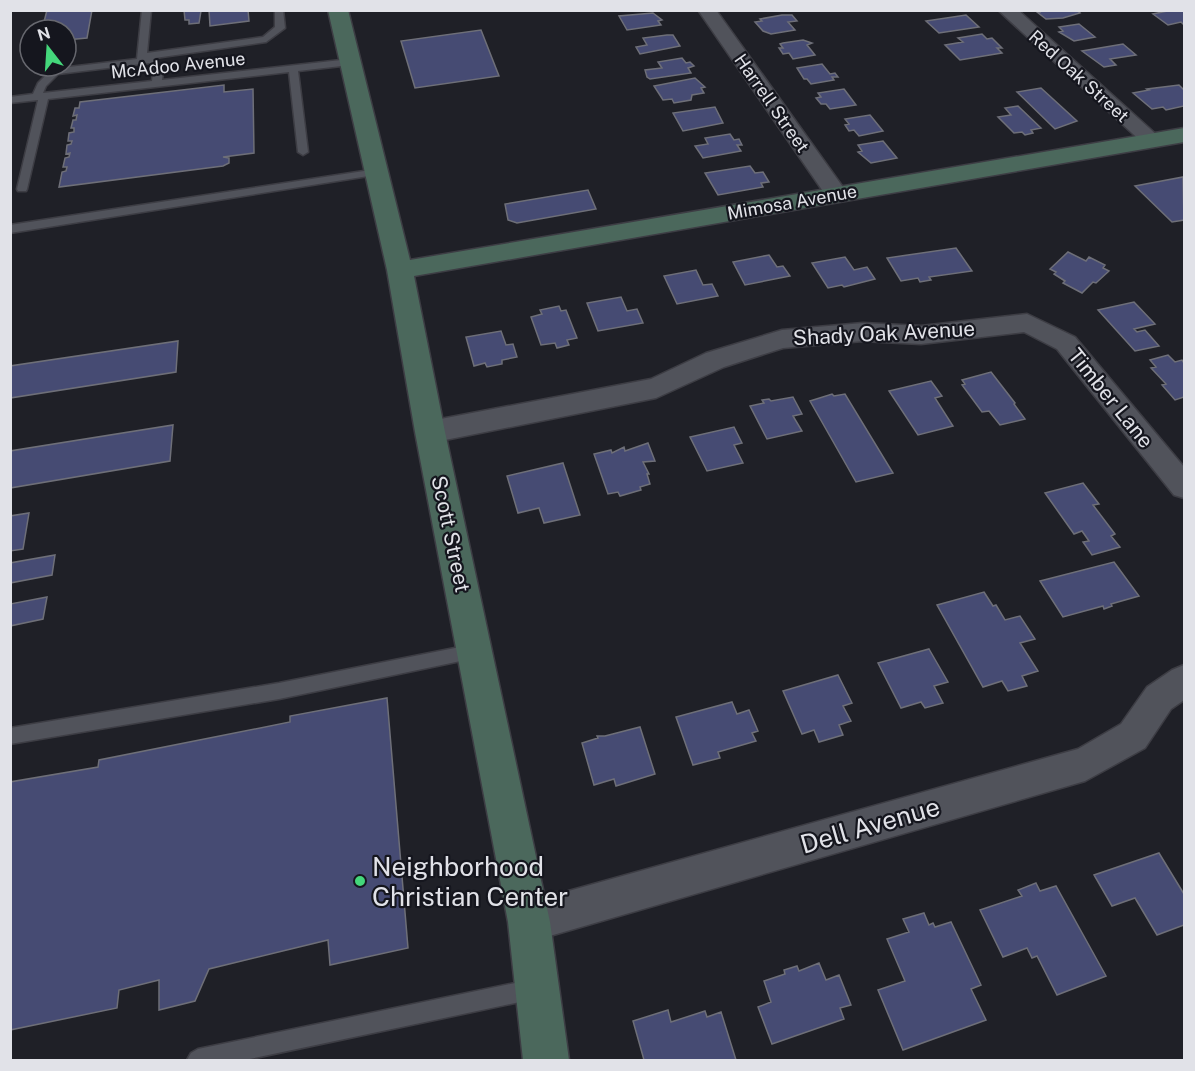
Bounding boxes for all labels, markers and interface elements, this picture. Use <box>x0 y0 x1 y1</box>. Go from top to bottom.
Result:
north arrow <box>18 18 78 78</box>
text: N <box>35 23 53 45</box>
street label: Red Oak Street <box>1025 26 1133 126</box>
street label: McAdoo Avenue <box>110 47 246 83</box>
street label: Harrell Street <box>730 50 814 156</box>
street label: Mimosa Avenue <box>725 180 859 224</box>
street label: Shady Oak Avenue <box>792 316 976 350</box>
street label: Timber Lane <box>1063 343 1159 453</box>
street label: Scott Street <box>426 473 476 595</box>
street label: Dell Avenue <box>797 790 943 860</box>
place label: Neighborhood Christian Center <box>372 851 568 912</box>
marker: Neighborhood Christian Center <box>353 874 367 888</box>

